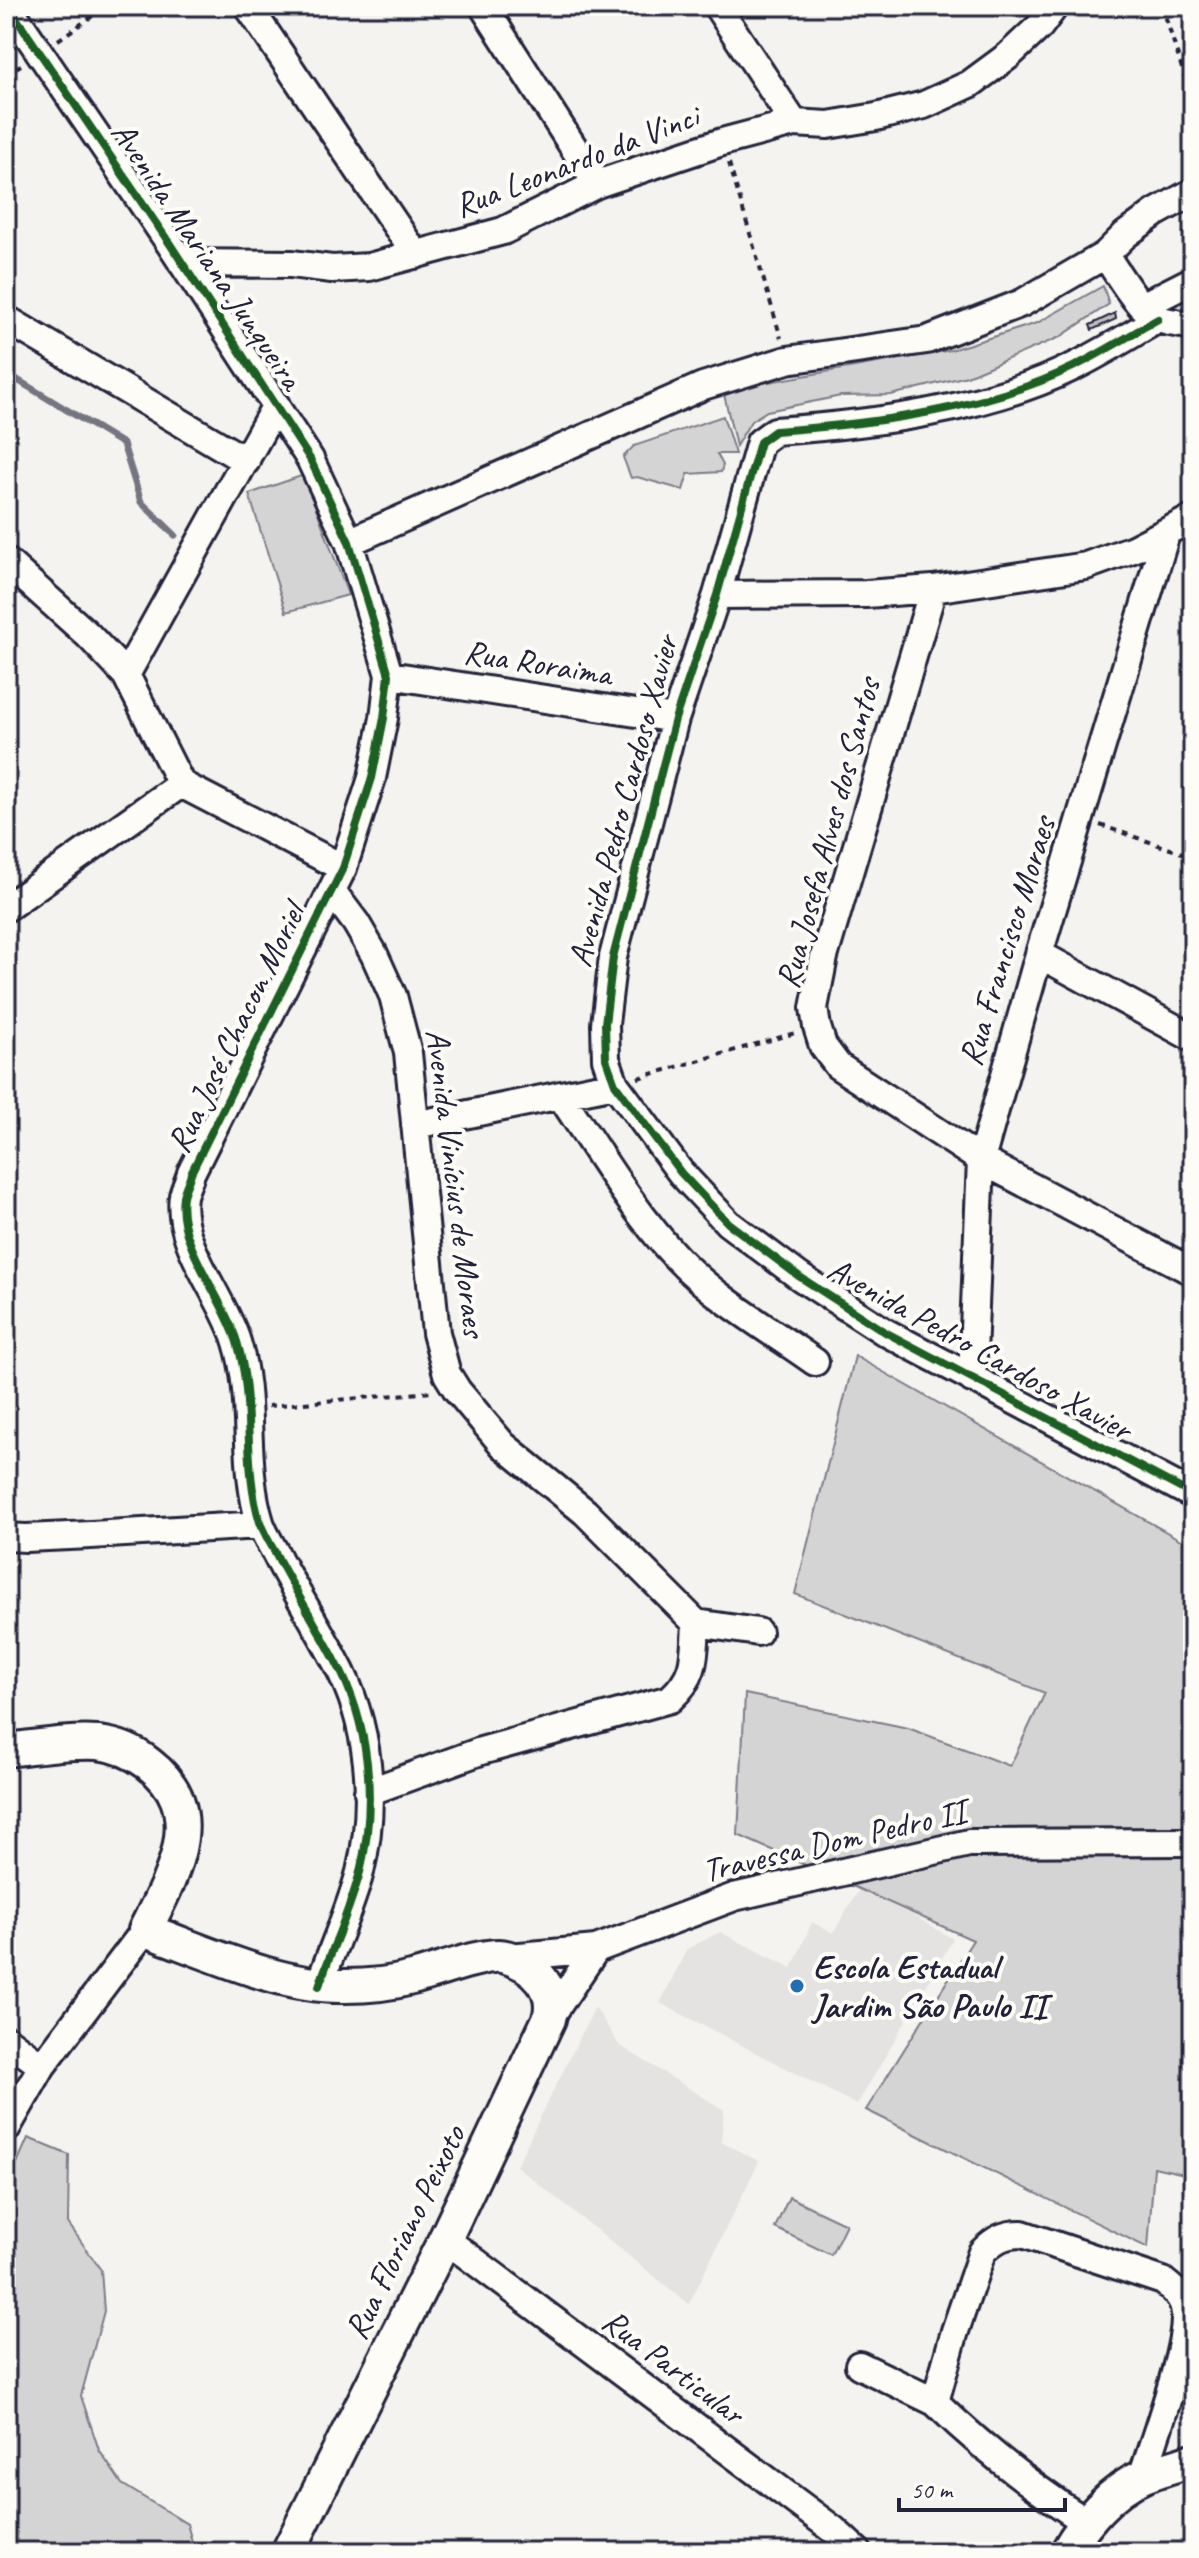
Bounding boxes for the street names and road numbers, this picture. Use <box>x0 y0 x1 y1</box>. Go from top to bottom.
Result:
street label: Rua Leonardo da Vinci <box>448 93 709 227</box>
street label: Avenida Mariana Junqueira <box>102 113 315 400</box>
street label: Avenida Pedro Cardoso Xavier <box>558 627 688 971</box>
street label: Rua Roraima <box>461 630 618 696</box>
street label: Rua Josefa Alves dos Santos <box>765 670 890 993</box>
street label: Rua Francisco Moraes <box>948 808 1066 1071</box>
street label: Rua José Chacon Moriel <box>157 891 317 1160</box>
street label: Avenida Vinícius de Moraes <box>416 1027 497 1342</box>
street label: Avenida Pedro Cardoso Xavier <box>820 1247 1142 1452</box>
street label: Travessa Dom Pedro II <box>698 1788 977 1892</box>
street label: Rua Floriano Peixoto <box>334 2117 476 2346</box>
street label: Rua Particular <box>594 2299 756 2435</box>

